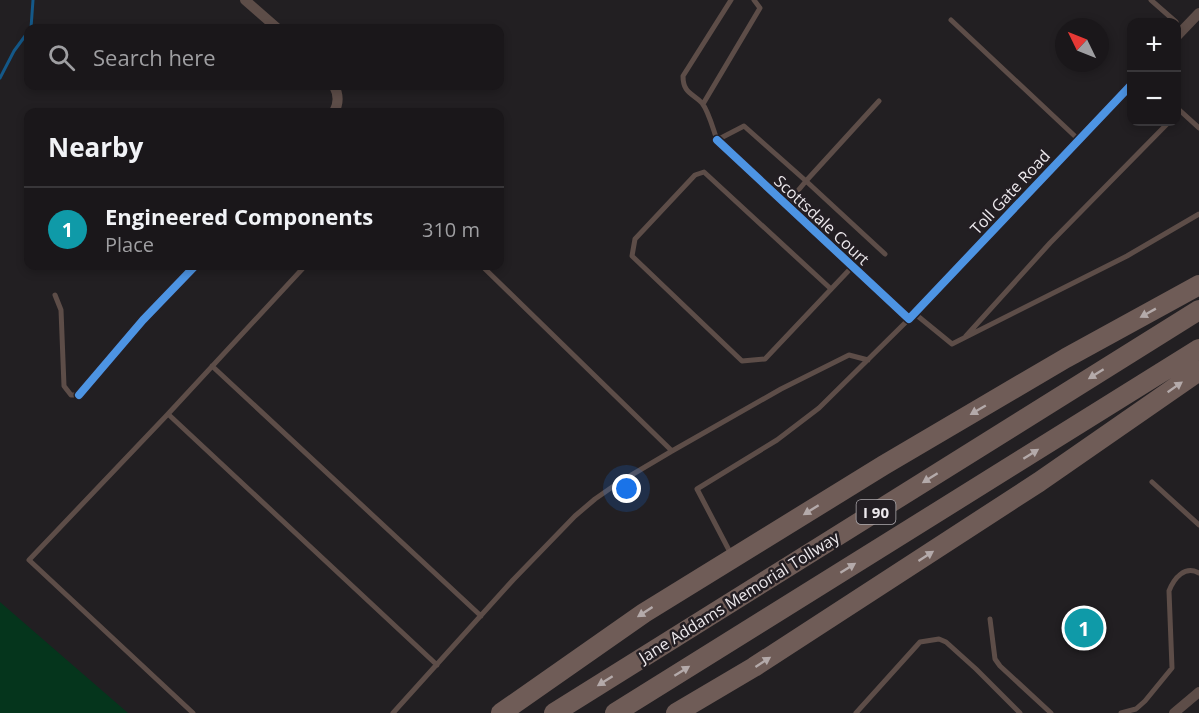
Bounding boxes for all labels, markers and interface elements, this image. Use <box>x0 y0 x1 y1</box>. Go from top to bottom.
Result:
north arrow <box>1055 18 1109 72</box>
map controls <box>1127 18 1181 126</box>
button: + <box>1127 18 1181 72</box>
search box <box>24 24 504 90</box>
icon: search <box>45 41 78 74</box>
text: Search here <box>93 42 216 72</box>
button: − <box>1127 72 1181 126</box>
text: Nearby <box>48 129 143 165</box>
street label: Toll Gate Road <box>965 145 1055 239</box>
street label: Scottsdale Court <box>770 170 875 270</box>
text: Engineered Components <box>105 201 373 231</box>
text: 1 <box>62 216 73 243</box>
text: 310 m <box>422 216 480 243</box>
text: Place <box>105 231 154 258</box>
one-way arrow <box>1139 308 1156 318</box>
one-way arrow <box>1088 369 1104 380</box>
one-way arrow <box>1166 381 1182 393</box>
one-way arrow <box>970 404 986 415</box>
one-way arrow <box>1023 448 1039 459</box>
one-way arrow <box>922 472 939 483</box>
your location <box>612 474 641 503</box>
road number: I 90 <box>856 500 896 524</box>
one-way arrow <box>803 505 819 516</box>
street label: Jane Addams Memorial Tollway <box>633 526 844 669</box>
one-way arrow <box>918 550 934 561</box>
one-way arrow <box>840 562 856 573</box>
one-way arrow <box>637 606 653 617</box>
pin: 1 <box>1064 606 1104 650</box>
one-way arrow <box>754 656 770 668</box>
one-way arrow <box>674 665 690 676</box>
one-way arrow <box>597 676 613 687</box>

